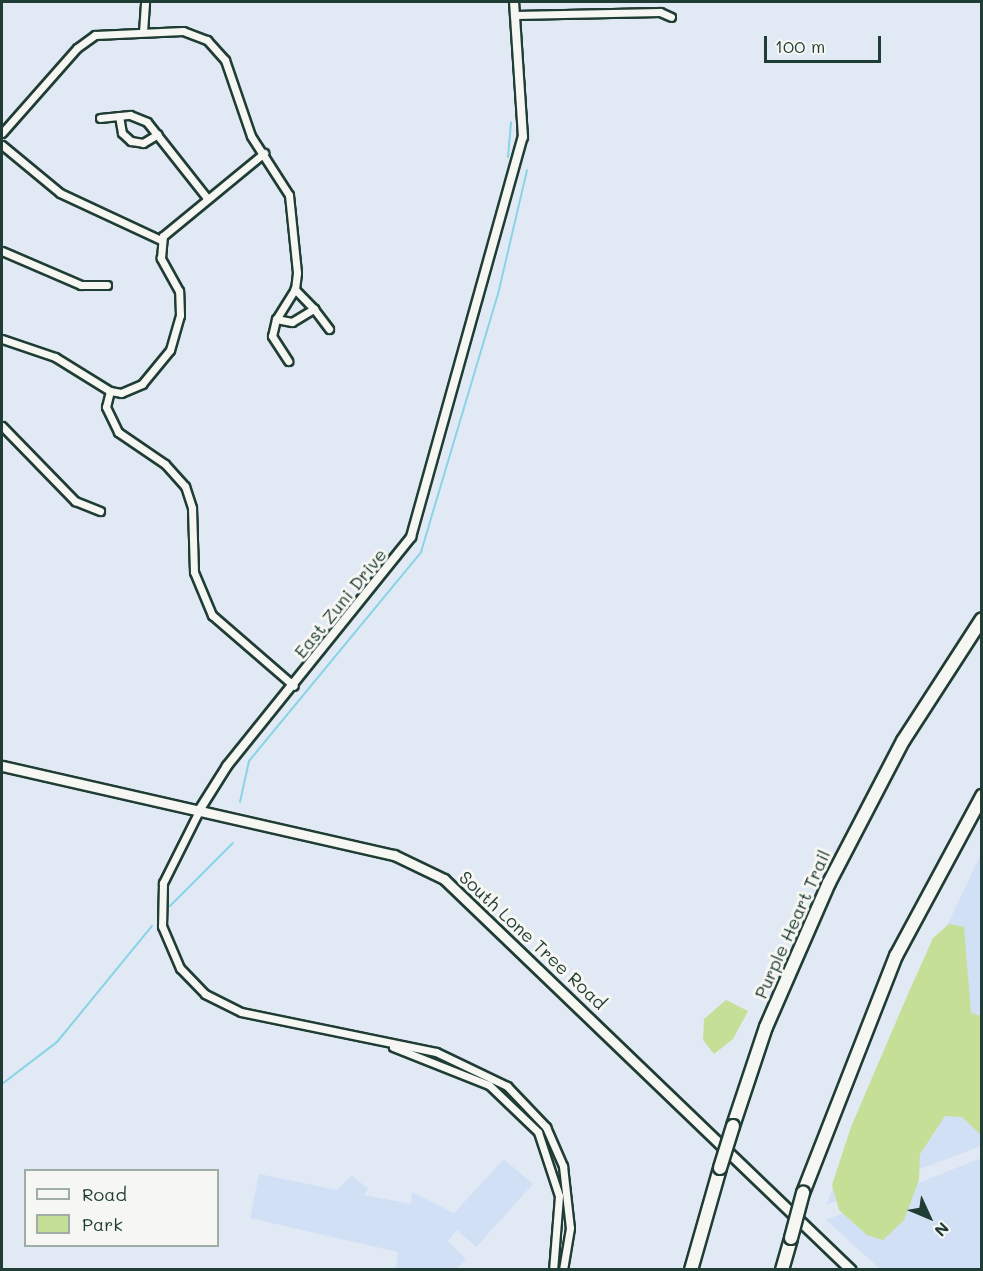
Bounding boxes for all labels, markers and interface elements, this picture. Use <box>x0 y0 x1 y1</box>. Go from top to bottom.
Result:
scale bar <box>767 24 884 62</box>
text: 100 m <box>775 34 825 58</box>
street label: East Zuni Drive <box>289 544 391 662</box>
street label: Purple Heart Trail <box>749 846 835 1002</box>
street label: South Lone Tree Road <box>455 866 611 1014</box>
legend <box>24 1169 219 1247</box>
text: Road <box>82 1182 127 1206</box>
north arrow <box>899 1187 959 1247</box>
text: Park <box>82 1212 123 1236</box>
text: N <box>931 1218 954 1242</box>

